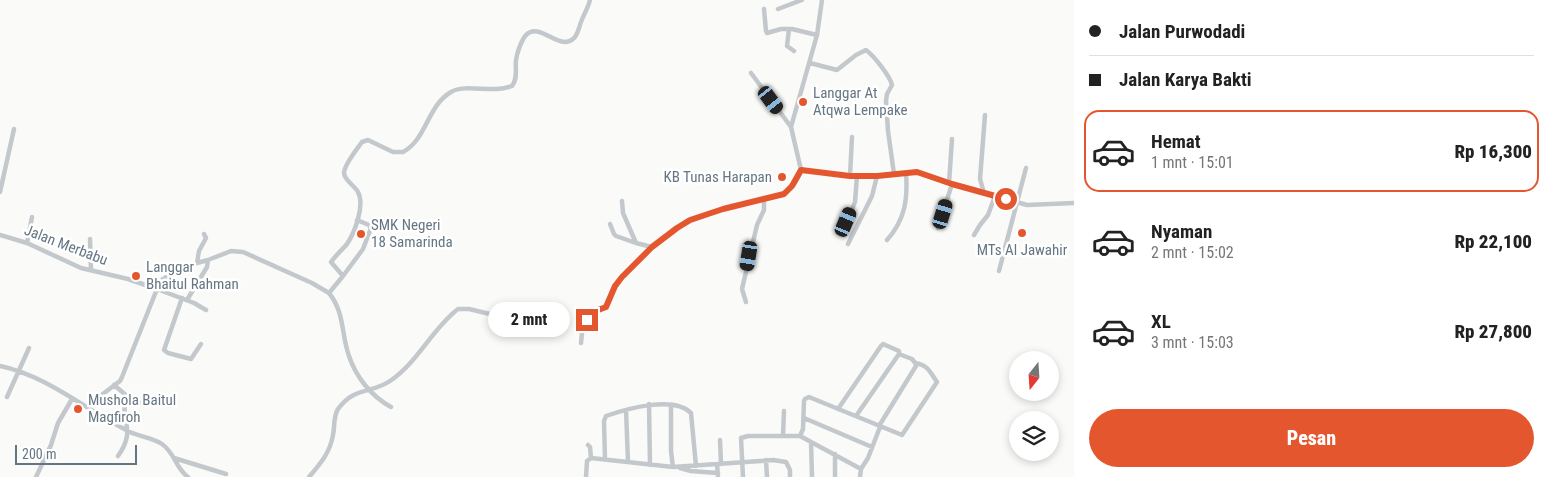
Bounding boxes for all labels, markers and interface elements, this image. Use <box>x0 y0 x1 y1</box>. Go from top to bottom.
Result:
text: Jalan Purwodadi <box>1119 20 1245 43</box>
text: Jalan Karya Bakti <box>1119 68 1252 91</box>
car <box>755 84 786 116</box>
place label: Langgar At Atqwa Lempake <box>813 84 908 119</box>
marker: Langgar At Atqwa Lempake <box>797 96 809 108</box>
icon: car <box>1091 129 1136 174</box>
text: Hemat <box>1151 130 1201 153</box>
text: Rp 16,300 <box>1454 140 1532 163</box>
text: 1 mnt · 15:01 <box>1151 153 1234 172</box>
place label: KB Tunas Harapan <box>664 168 772 186</box>
marker: KB Tunas Harapan <box>776 171 788 183</box>
route start <box>995 188 1017 210</box>
car <box>931 197 954 231</box>
car <box>833 205 858 239</box>
place label: SMK Negeri 18 Samarinda <box>371 216 453 251</box>
icon: car <box>1091 219 1136 264</box>
text: Nyaman <box>1151 220 1212 243</box>
street label: Jalan Merbabu <box>22 221 110 269</box>
marker: MTs Al Jawahir <box>1016 227 1028 239</box>
marker: SMK Negeri 18 Samarinda <box>355 228 367 240</box>
text: Rp 22,100 <box>1454 230 1532 253</box>
car <box>739 240 758 272</box>
place label: MTs Al Jawahir <box>977 241 1068 259</box>
text: 2 mnt · 15:02 <box>1151 243 1234 262</box>
place label: Langgar Bhaitul Rahman <box>146 258 239 293</box>
marker: Langgar Bhaitul Rahman <box>130 270 142 282</box>
callout: 2 mnt <box>487 302 570 338</box>
route end <box>576 309 598 331</box>
icon: car <box>1091 309 1136 354</box>
text: 2 mnt <box>511 310 547 329</box>
text: XL <box>1151 310 1171 333</box>
text: Rp 27,800 <box>1454 320 1532 343</box>
text: 3 mnt · 15:03 <box>1151 333 1234 352</box>
north arrow <box>1009 351 1059 401</box>
map controls <box>1009 351 1059 461</box>
place label: Mushola Baitul Magfiroh <box>88 391 176 426</box>
marker: Mushola Baitul Magfiroh <box>72 403 84 415</box>
button: Pesan <box>1089 409 1534 467</box>
button: layers <box>1009 411 1059 461</box>
scale bar <box>15 442 138 465</box>
text: 200 m <box>22 446 57 462</box>

